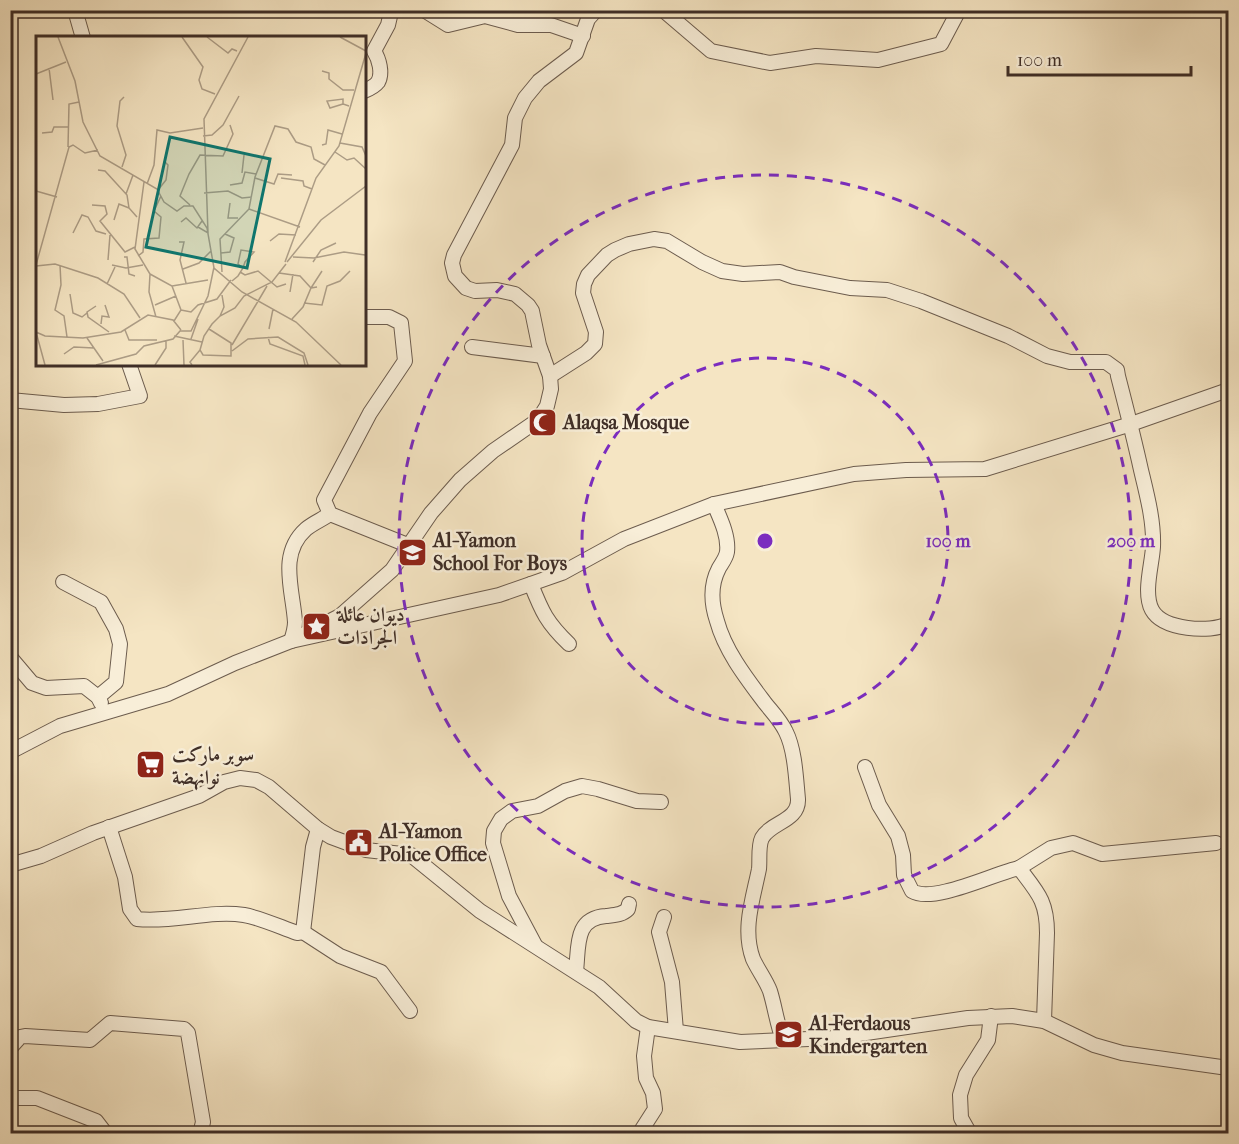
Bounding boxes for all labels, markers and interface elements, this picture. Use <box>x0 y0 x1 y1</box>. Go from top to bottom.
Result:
inset map <box>36 36 366 366</box>
scale bar <box>1008 39 1191 77</box>
text: 100 m <box>1017 50 1062 71</box>
mosque icon: Alaqsa Mosque <box>526 406 558 438</box>
place label: Alaqsa Mosque <box>561 411 689 434</box>
place label: Al-Yamon School For Boys <box>431 529 568 575</box>
centre of rings <box>755 531 775 551</box>
text: 100 m <box>925 531 972 552</box>
text: 200 m <box>1107 531 1156 552</box>
school or university icon: Al-Yamon School For Boys <box>396 536 428 568</box>
place label: ديوان عائلة الجرادات <box>335 603 405 650</box>
place icon: ديوان عائلة الجرادات <box>300 610 332 642</box>
place label: سوبر ماركت نوانهضة <box>172 743 254 791</box>
supermarket icon: سوبر ماركت نوانهضة <box>135 749 167 781</box>
place label: Al-Yamon Police Office <box>377 820 487 866</box>
public building icon: Al-Yamon Police Office <box>342 826 374 858</box>
place label: Al-Ferdaous Kindergarten <box>807 1012 928 1058</box>
school or university icon: Al-Ferdaous Kindergarten <box>772 1018 804 1050</box>

